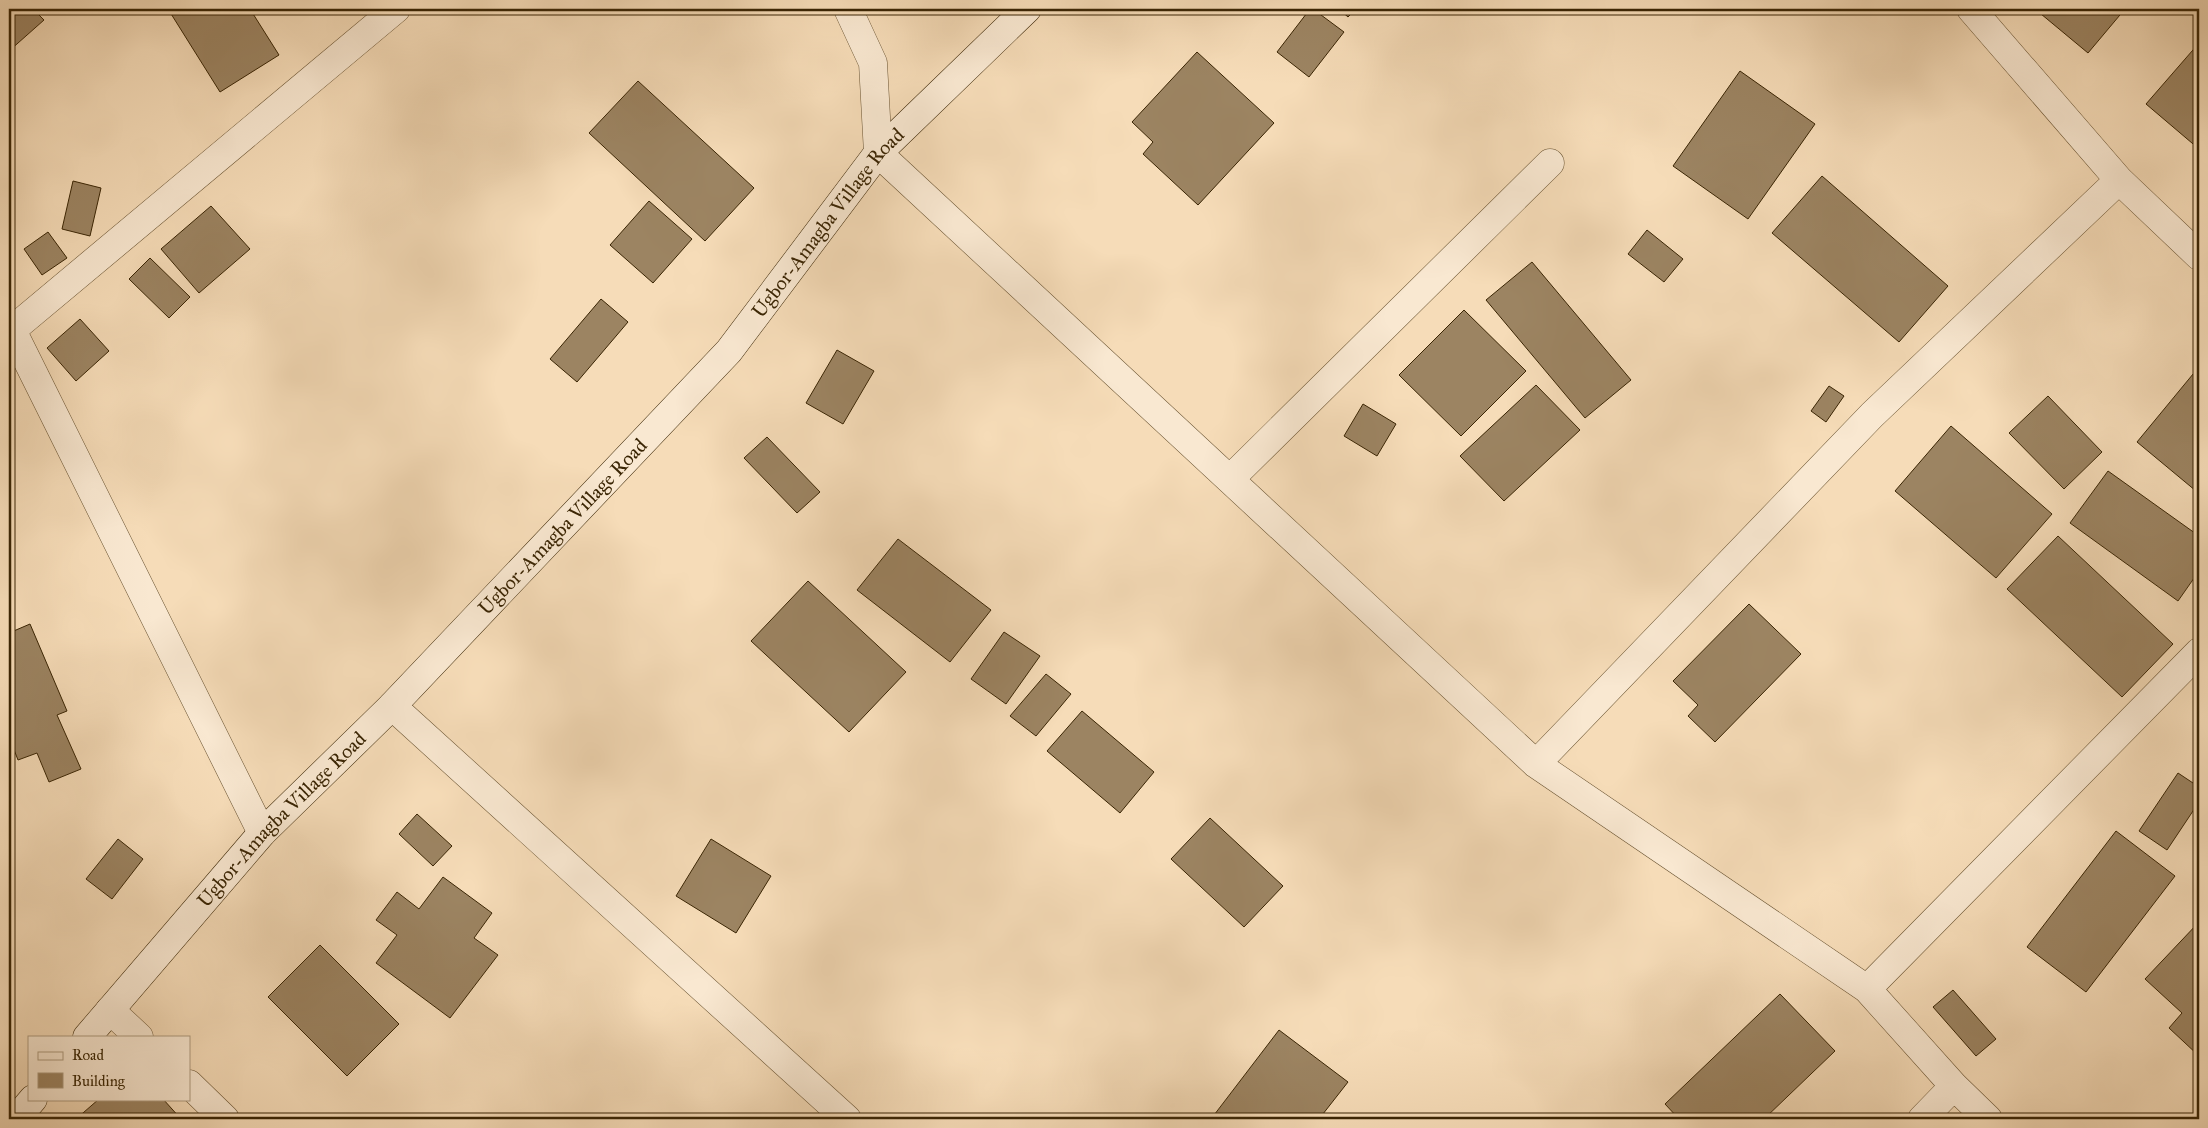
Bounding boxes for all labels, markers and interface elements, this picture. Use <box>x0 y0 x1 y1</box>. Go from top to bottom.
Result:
street label: Ugbor-Amagba Village Road <box>746 123 909 322</box>
street label: Ugbor-Amagba Village Road <box>473 433 652 620</box>
street label: Ugbor-Amagba Village Road <box>192 726 371 912</box>
legend <box>28 1036 190 1100</box>
text: Road <box>72 1046 104 1064</box>
text: Building <box>72 1072 126 1090</box>

